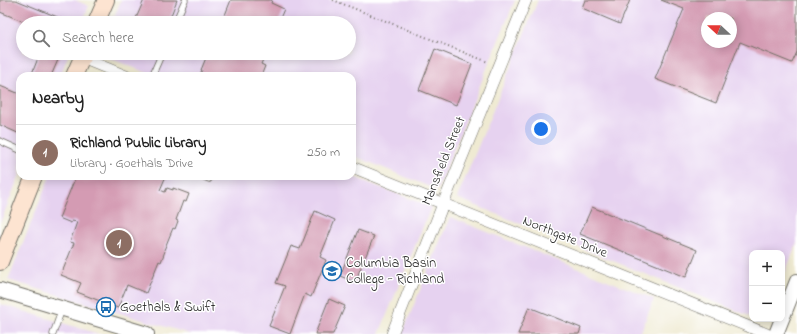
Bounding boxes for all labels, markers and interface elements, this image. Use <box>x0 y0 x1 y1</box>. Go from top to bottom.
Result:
north arrow <box>701 12 737 48</box>
search box <box>16 16 356 60</box>
icon: search <box>30 27 52 49</box>
text: Search here <box>62 27 134 49</box>
text: Nearby <box>32 86 84 111</box>
street label: Mansfield Street <box>417 113 472 209</box>
your location <box>531 119 551 139</box>
text: Richland Public Library <box>70 132 206 154</box>
text: 1 <box>43 143 47 162</box>
text: 250 m <box>307 143 340 162</box>
text: Library · Goethals Drive <box>70 154 193 173</box>
street label: Northgate Drive <box>519 210 611 265</box>
pin: 1 <box>106 228 132 258</box>
map controls <box>749 250 785 322</box>
button: + <box>749 250 785 286</box>
place label: Columbia Basin College - Richland <box>346 253 444 291</box>
school or university icon: Columbia Basin College - Richland <box>321 260 343 282</box>
button: − <box>749 286 785 322</box>
bus stop icon: Goethals & Swift <box>95 296 117 318</box>
place label: Goethals & Swift <box>120 297 216 318</box>

